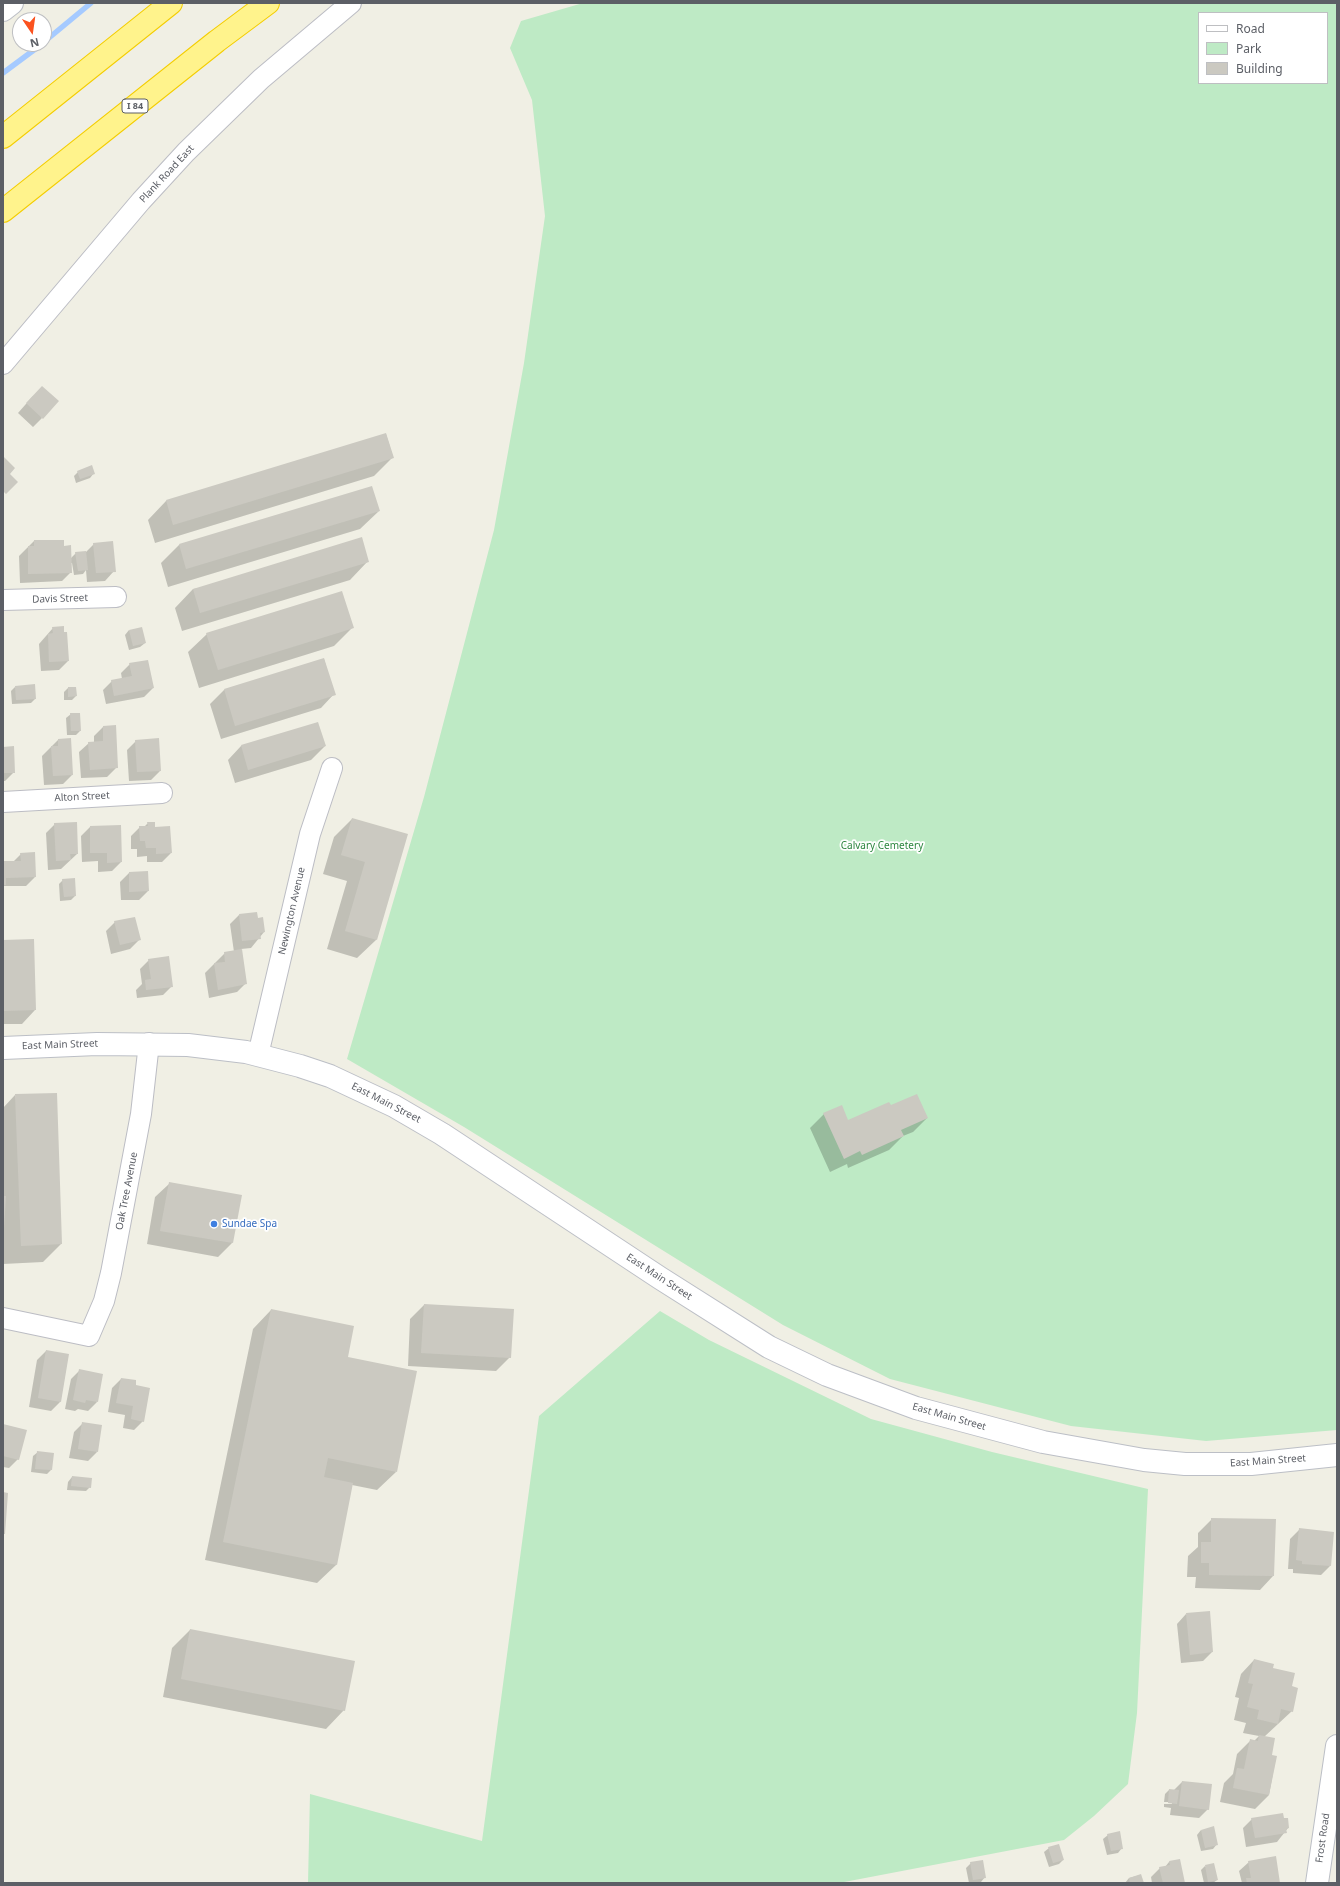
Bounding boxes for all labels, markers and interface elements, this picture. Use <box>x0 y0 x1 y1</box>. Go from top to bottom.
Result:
north arrow <box>12 12 52 52</box>
legend <box>1198 12 1328 84</box>
text: Road <box>1236 20 1265 37</box>
text: N <box>29 35 41 52</box>
text: Park <box>1236 40 1261 57</box>
text: Building <box>1236 60 1283 77</box>
road number: I 84 <box>122 99 148 113</box>
street label: Plank Road East <box>137 143 197 205</box>
street label: Davis Street <box>32 592 88 606</box>
street label: Alton Street <box>54 790 110 804</box>
park label: Calvary Cemetery <box>841 840 923 852</box>
street label: Newington Avenue <box>276 866 308 956</box>
street label: East Main Street <box>22 1038 98 1052</box>
street label: East Main Street <box>349 1080 423 1126</box>
street label: Oak Tree Avenue <box>114 1151 140 1231</box>
place label: Sundae Spa <box>222 1218 277 1230</box>
marker: Sundae Spa <box>209 1219 219 1229</box>
street label: East Main Street <box>624 1251 694 1303</box>
street label: East Main Street <box>911 1401 987 1433</box>
street label: East Main Street <box>1230 1452 1306 1470</box>
street label: Frost Road <box>1314 1812 1332 1864</box>

